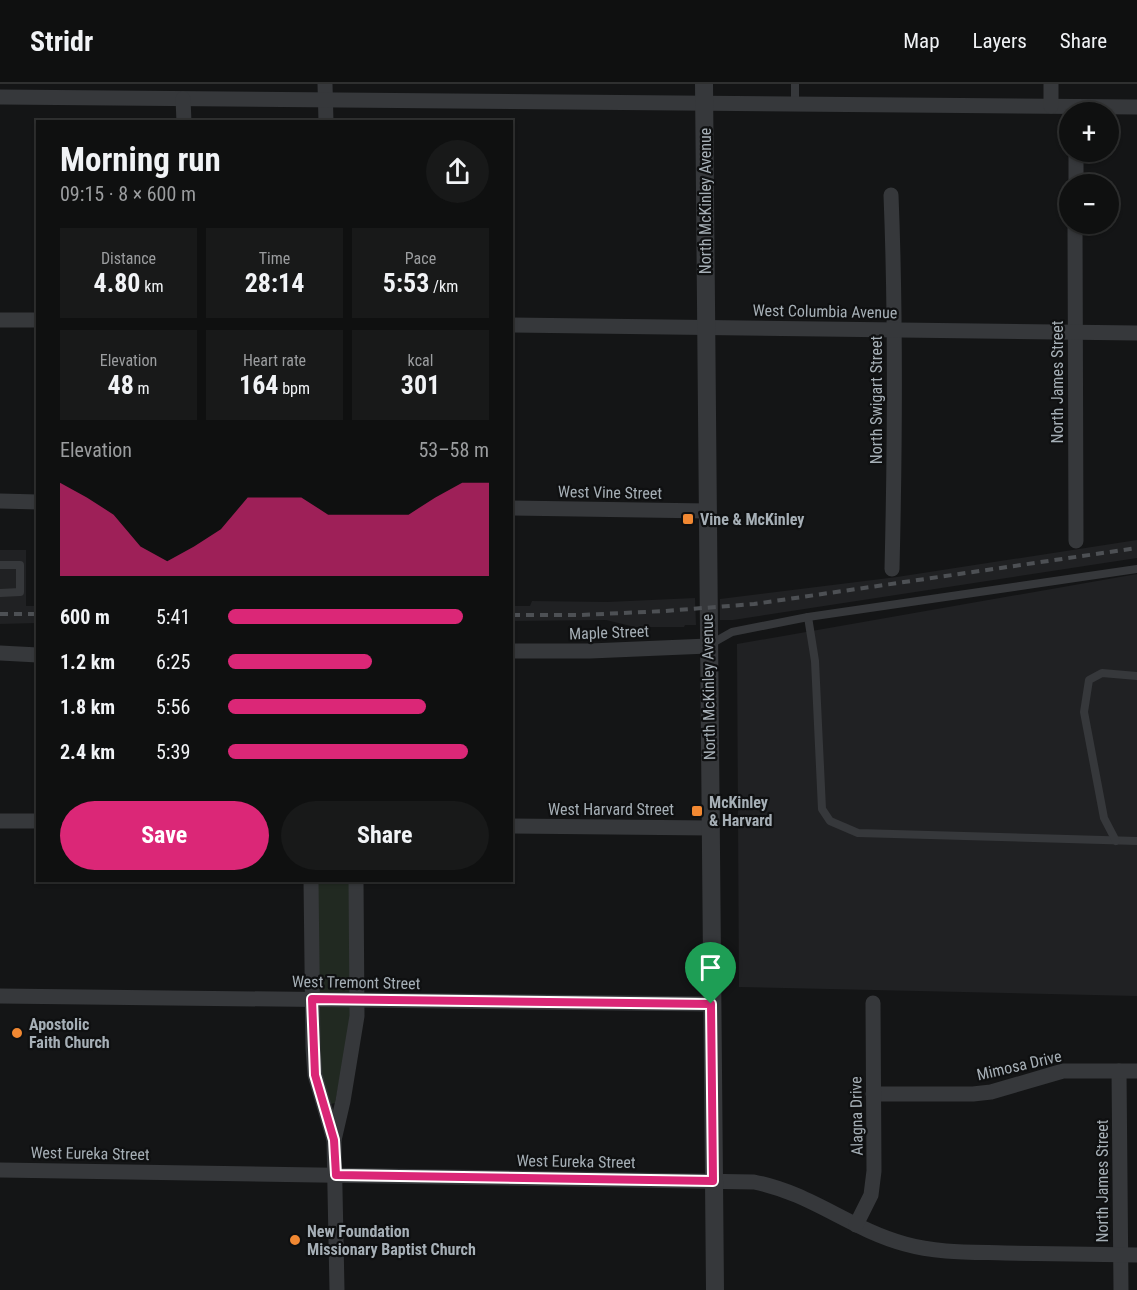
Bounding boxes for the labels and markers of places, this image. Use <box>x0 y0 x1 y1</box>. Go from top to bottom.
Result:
place label: Vine & McKinley <box>700 510 804 529</box>
marker: Vine & McKinley <box>681 512 695 526</box>
place label: McKinley & Harvard <box>709 793 772 830</box>
marker: McKinley & Harvard <box>690 804 704 818</box>
pin <box>685 942 736 1004</box>
place label: Apostolic Faith Church <box>29 1015 110 1052</box>
marker: Apostolic Faith Church <box>10 1026 24 1040</box>
place label: New Foundation Missionary Baptist Church <box>307 1222 476 1259</box>
marker: New Foundation Missionary Baptist Church <box>288 1233 302 1247</box>

